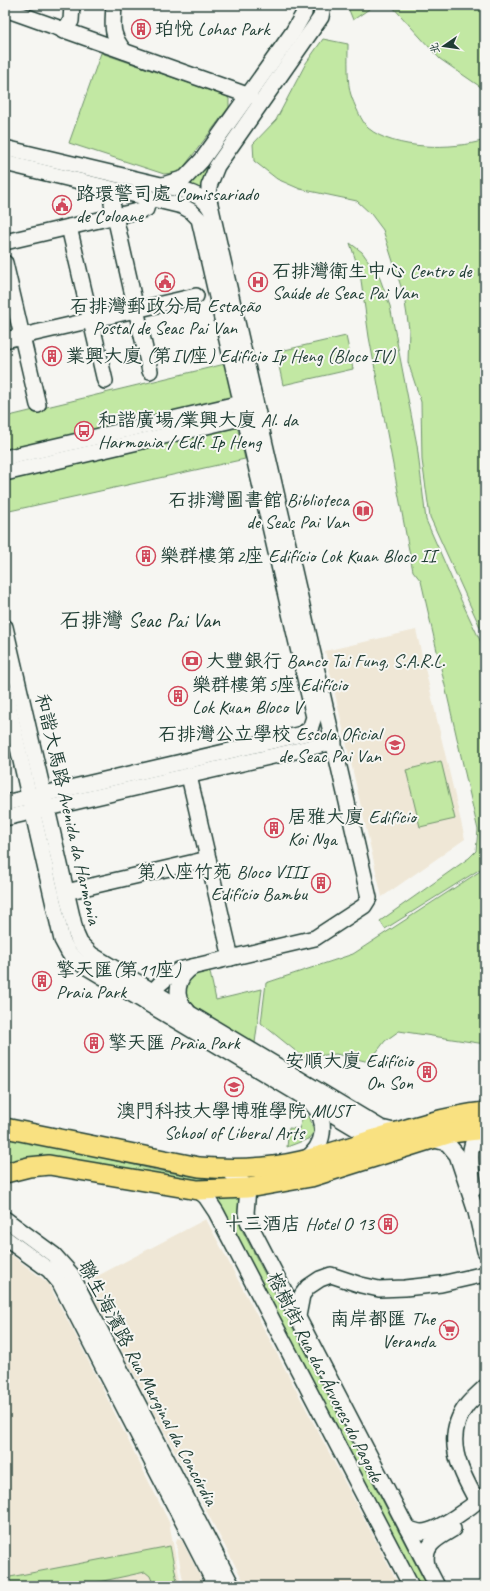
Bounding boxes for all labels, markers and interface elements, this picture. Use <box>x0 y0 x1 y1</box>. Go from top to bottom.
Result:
place label: 珀悅 Lohas Park <box>155 17 272 41</box>
building icon: 珀悅 Lohas Park <box>130 18 152 40</box>
north arrow <box>424 26 464 66</box>
text: 北 <box>426 41 442 55</box>
place label: 路環警司處 Comissariado de Coloane <box>76 182 260 228</box>
public building icon: 路環警司處 Comissariado de Coloane <box>51 194 73 216</box>
place label: 石排灣衛生中心 Centro de Saúde de Seac Pai Van <box>272 259 473 305</box>
public building icon: 石排灣郵政分局 Estação Postal de Seac Pai Van <box>154 271 176 293</box>
hospital icon: 石排灣衛生中心 Centro de Saúde de Seac Pai Van <box>247 271 269 293</box>
place label: 石排灣郵政分局 Estação Postal de Seac Pai Van <box>70 294 262 340</box>
place label: 業興大廈 (第IV座) Edifício Ip Heng (Bloco IV) <box>66 344 397 368</box>
building icon: 業興大廈 (第IV座) Edifício Ip Heng (Bloco IV) <box>41 345 63 367</box>
place label: 和諧廣場/業興大廈 Al. da Harmonia / Edf. Ip Heng <box>98 408 299 454</box>
bus stop icon: 和諧廣場/業興大廈 Al. da Harmonia / Edf. Ip Heng <box>73 420 95 442</box>
place label: 石排灣圖書館 Biblioteca de Seac Pai Van <box>168 488 350 534</box>
library icon: 石排灣圖書館 Biblioteca de Seac Pai Van <box>352 500 374 522</box>
place label: 樂群樓第2座 Edifício Lok Kuan Bloco II <box>160 544 440 568</box>
building icon: 樂群樓第2座 Edifício Lok Kuan Bloco II <box>135 545 157 567</box>
district label: 石排灣 Seac Pai Van <box>60 607 220 633</box>
place label: 大豐銀行 Banco Tai Fung, S.A.R.L. <box>206 649 445 673</box>
bank icon: 大豐銀行 Banco Tai Fung, S.A.R.L. <box>181 650 203 672</box>
place label: 樂群樓第5座 Edifício Lok Kuan Bloco V <box>192 673 350 719</box>
building icon: 樂群樓第5座 Edifício Lok Kuan Bloco V <box>167 685 189 707</box>
street label: 和諧大馬路 Avenida da Harmonia <box>30 691 107 928</box>
place label: 石排灣公立學校 Escola Oficial de Seac Pai Van <box>158 722 385 768</box>
school or university icon: 石排灣公立學校 Escola Oficial de Seac Pai Van <box>384 734 406 756</box>
place label: 居雅大廈 Edifício Koi Nga <box>288 805 418 851</box>
building icon: 居雅大廈 Edifício Koi Nga <box>263 817 285 839</box>
place label: 第八座竹苑 Bloco VIII Edifício Bambu <box>137 860 311 906</box>
building icon: 第八座竹苑 Bloco VIII Edifício Bambu <box>310 872 332 894</box>
place label: 擎天匯(第11座) Praia Park <box>56 958 182 1004</box>
building icon: 擎天匯(第11座) Praia Park <box>31 970 53 992</box>
place label: 擎天匯 Praia Park <box>108 1031 241 1055</box>
building icon: 擎天匯 Praia Park <box>83 1032 105 1054</box>
place label: 安順大廈 Edifício On Son <box>285 1049 415 1095</box>
building icon: 安順大廈 Edifício On Son <box>416 1061 438 1083</box>
school or university icon: 澳門科技大學博雅學院 MUST School of Liberal Arts <box>223 1076 245 1098</box>
place label: 澳門科技大學博雅學院 MUST School of Liberal Arts <box>117 1099 357 1145</box>
place label: 十三酒店 Hotel O 13 <box>225 1212 375 1236</box>
building icon: 十三酒店 Hotel O 13 <box>377 1213 399 1235</box>
street label: 聯生海濱路 Rua Marginal da Concórdia <box>73 1256 224 1511</box>
street label: 榕樹街 Rua das Árvores do Pagode <box>262 1268 389 1488</box>
place label: 南岸都匯 The Veranda <box>330 1307 437 1353</box>
supermarket icon: 南岸都匯 The Veranda <box>438 1319 460 1341</box>

